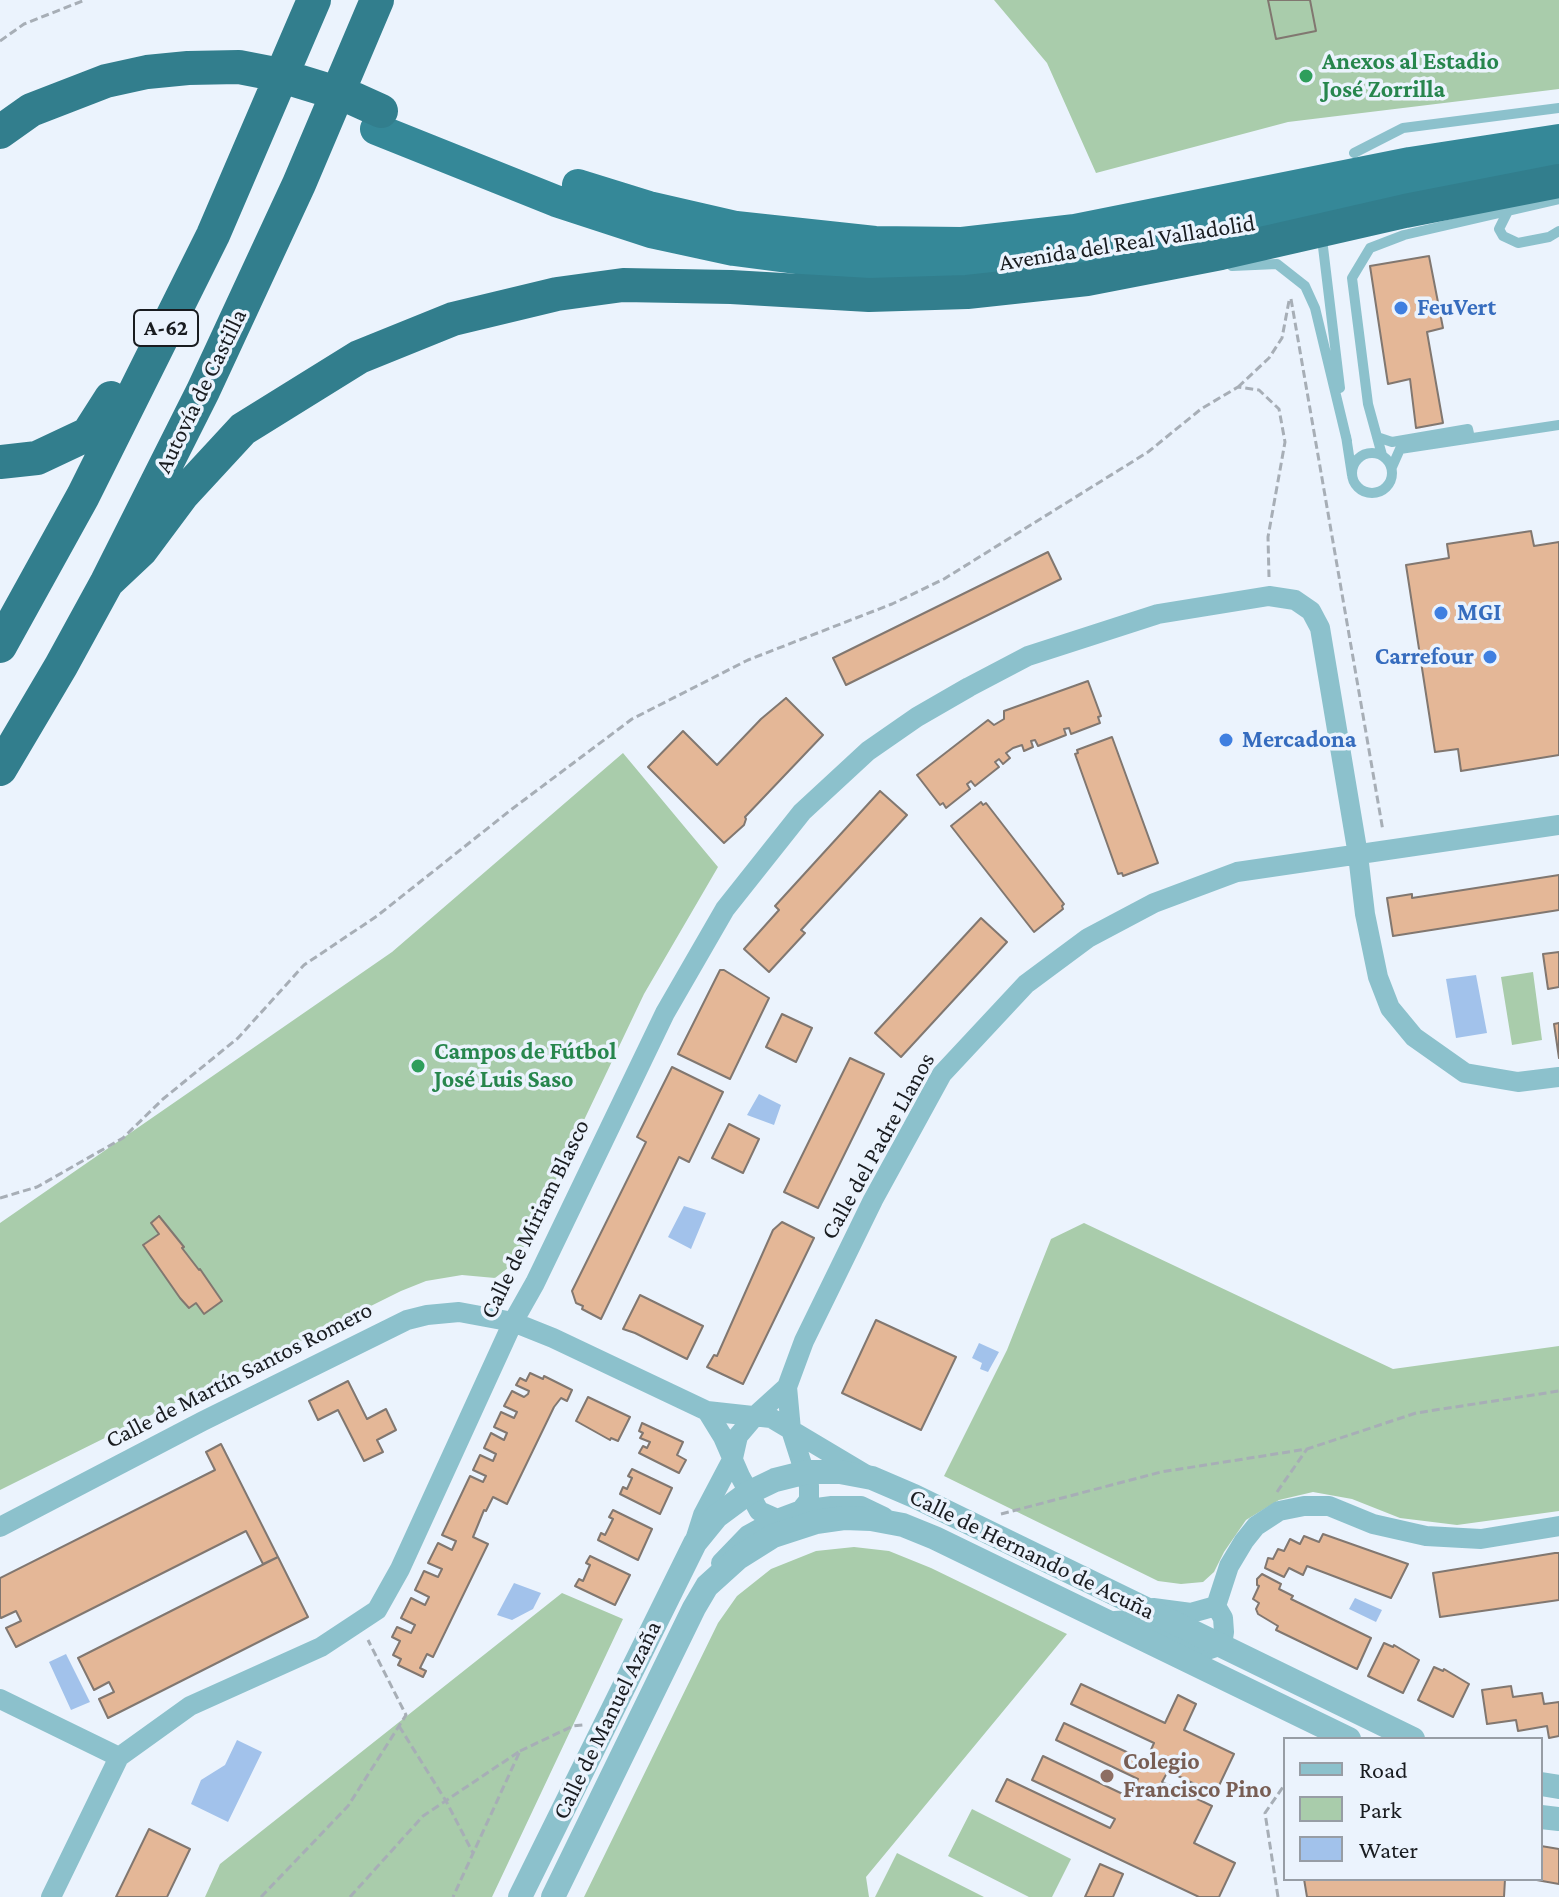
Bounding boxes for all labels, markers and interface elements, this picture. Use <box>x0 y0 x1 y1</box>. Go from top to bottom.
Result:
place label: Anexos al Estadio José Zorrilla <box>1322 48 1499 104</box>
marker: Anexos al Estadio José Zorrilla <box>1297 67 1315 85</box>
street label: Avenida del Real Valladolid <box>997 209 1257 277</box>
place label: FeuVert <box>1417 294 1496 322</box>
marker: FeuVert <box>1392 299 1410 317</box>
street label: Autovía de Castilla <box>149 304 253 478</box>
road number: A-62 <box>134 310 198 346</box>
place label: MGI <box>1457 599 1501 627</box>
marker: MGI <box>1432 604 1450 622</box>
place label: Carrefour <box>1375 643 1474 671</box>
marker: Carrefour <box>1481 648 1499 666</box>
place label: Mercadona <box>1242 726 1357 754</box>
marker: Mercadona <box>1217 731 1235 749</box>
place label: Campos de Fútbol José Luis Saso <box>434 1038 616 1094</box>
street label: Calle del Padre Llanos <box>815 1048 941 1244</box>
marker: Campos de Fútbol José Luis Saso <box>409 1057 427 1075</box>
street label: Calle de Miriam Blasco <box>474 1115 596 1323</box>
street label: Calle de Martín Santos Romero <box>101 1295 377 1455</box>
street label: Calle de Hernando de Acuña <box>905 1482 1159 1626</box>
street label: Calle de Manuel Azaña <box>546 1616 668 1824</box>
legend <box>1283 1737 1543 1881</box>
place label: Colegio Francisco Pino <box>1123 1748 1272 1804</box>
text: Road <box>1359 1756 1408 1783</box>
marker: Colegio Francisco Pino <box>1098 1767 1116 1785</box>
text: Park <box>1359 1796 1402 1823</box>
text: Water <box>1359 1836 1418 1863</box>

